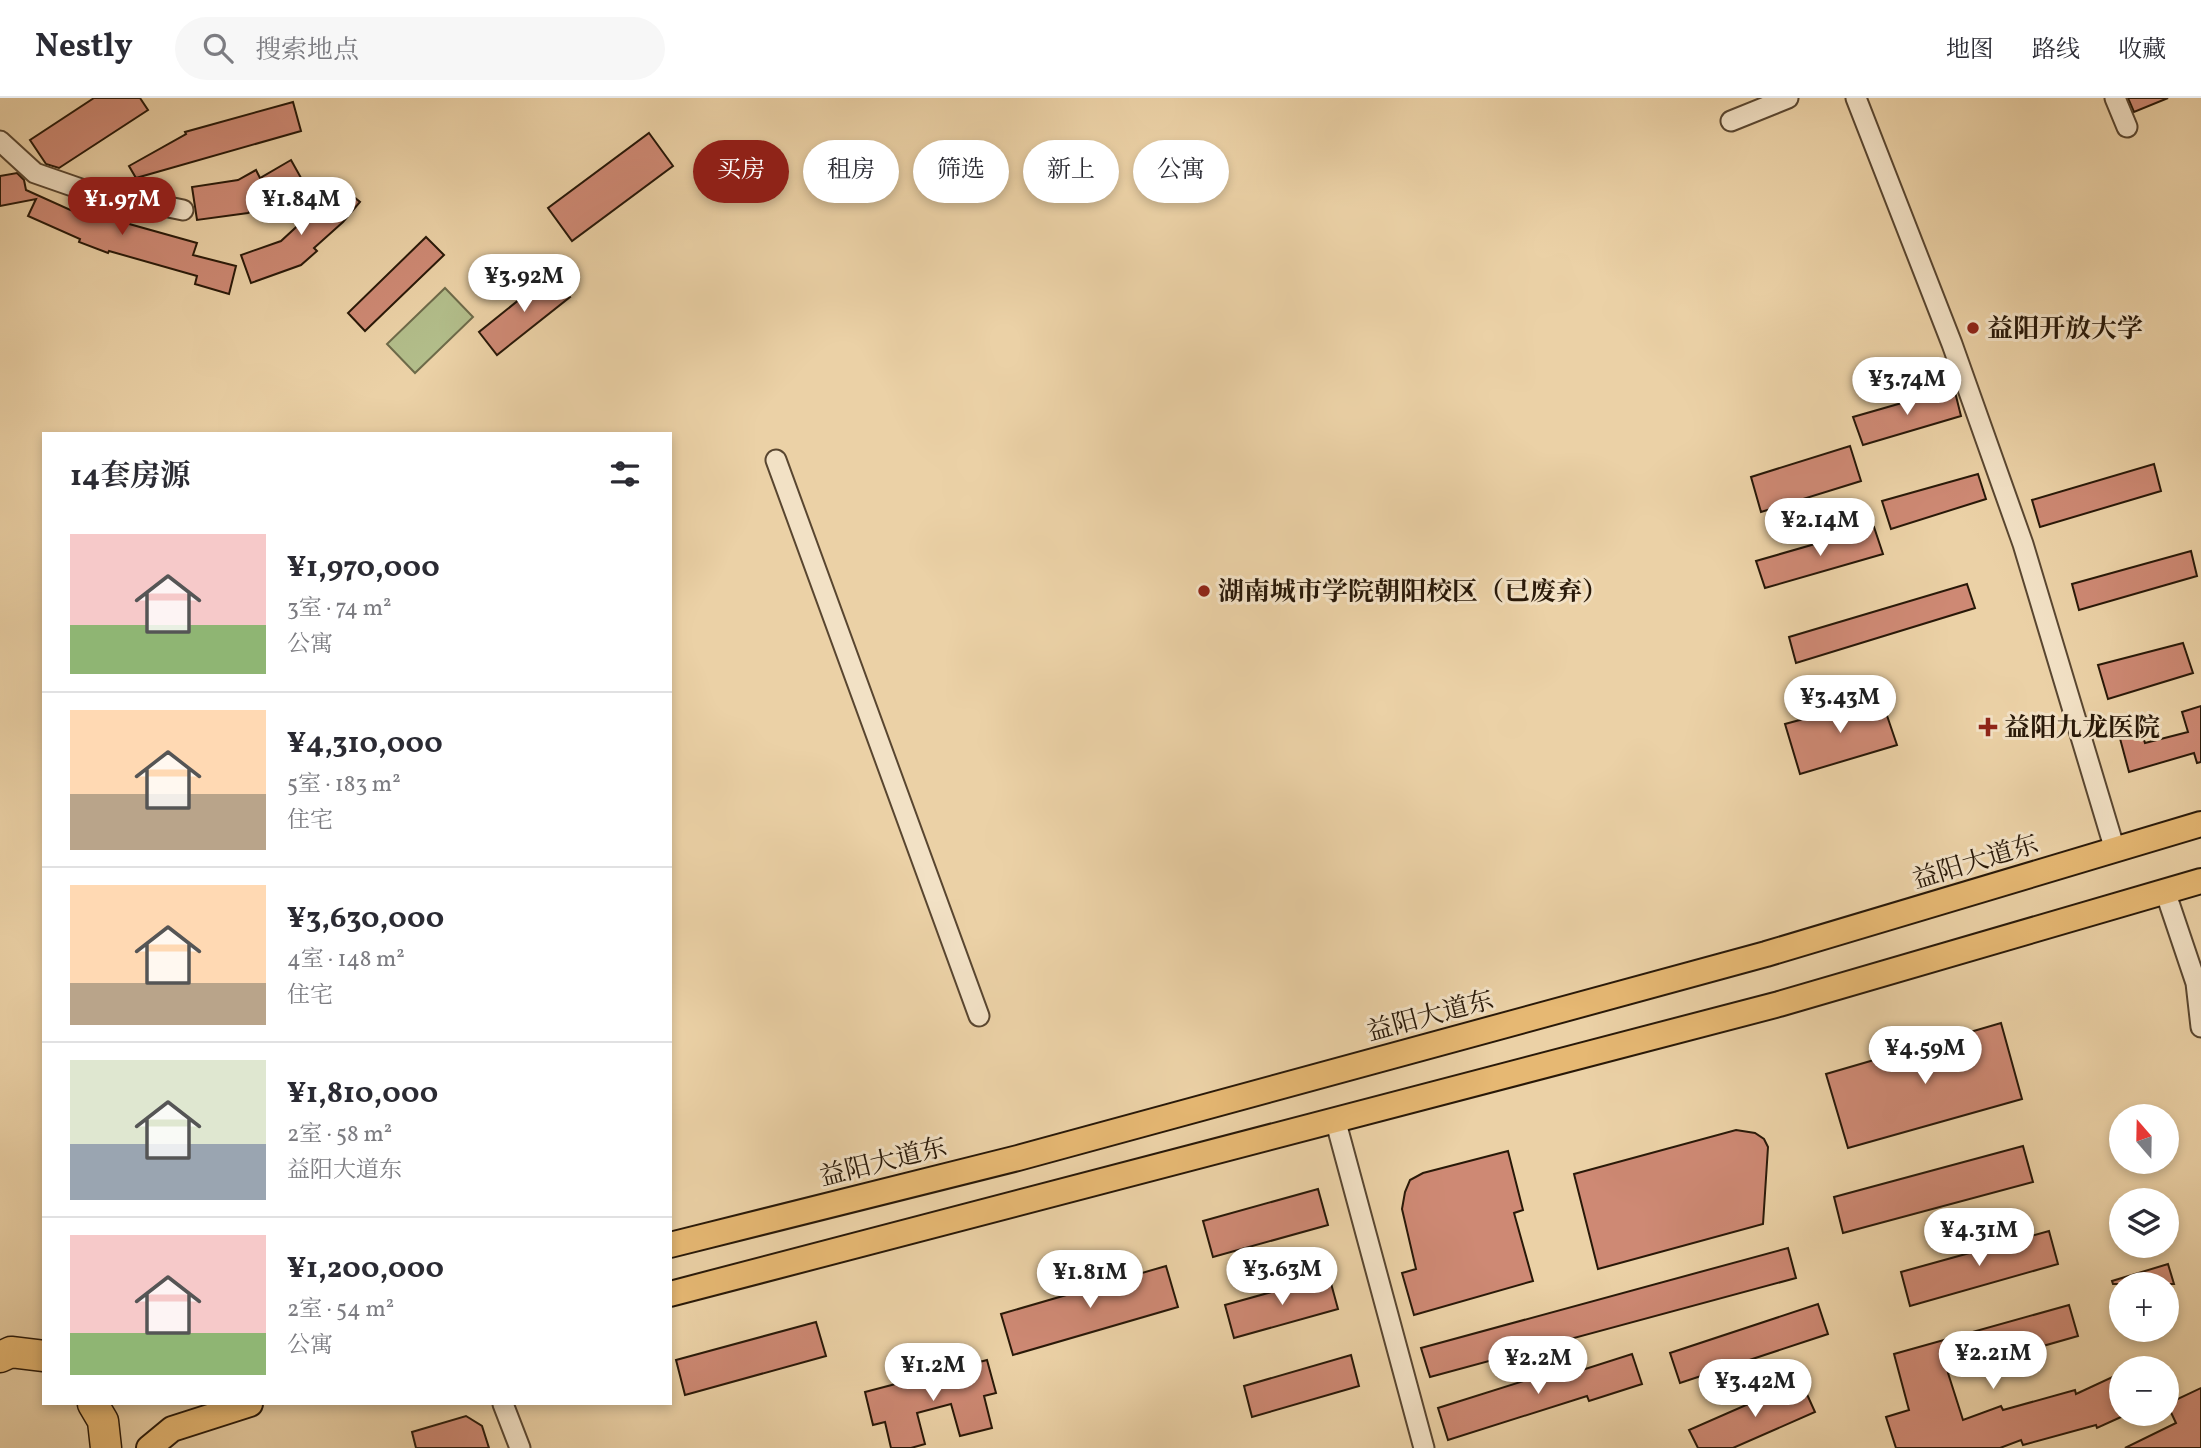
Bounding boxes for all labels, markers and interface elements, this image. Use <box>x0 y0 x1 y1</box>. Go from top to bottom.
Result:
search box <box>175 17 665 80</box>
text: Nestly <box>35 25 133 71</box>
icon: search <box>199 29 237 67</box>
text: 搜索地点 <box>255 33 359 69</box>
text: 地图 <box>1946 34 1994 68</box>
text: 路线 <box>2032 34 2080 68</box>
text: 收藏 <box>2118 34 2166 68</box>
chip: 买房 <box>693 140 789 203</box>
chip: 租房 <box>803 140 899 203</box>
chip: 筛选 <box>913 140 1009 203</box>
chip: 新上 <box>1023 140 1119 203</box>
chip: 公寓 <box>1133 140 1229 203</box>
pin: ¥1.97M <box>65 178 179 237</box>
pin: ¥1.84M <box>244 178 358 237</box>
text: ¥1.97M <box>84 184 160 216</box>
text: ¥1.84M <box>262 184 340 216</box>
pin: ¥3.92M <box>467 254 581 314</box>
text: ¥3.92M <box>484 261 564 293</box>
place label: 益阳开放大学 <box>1987 312 2143 348</box>
marker: 益阳开放大学 <box>1965 320 1981 336</box>
pin: ¥3.74M <box>1850 358 1964 417</box>
text: ¥3.74M <box>1868 364 1946 396</box>
icon: filters <box>606 455 644 493</box>
text: 14套房源 <box>70 456 190 498</box>
pin: ¥2.14M <box>1763 498 1877 558</box>
text: ¥2.14M <box>1781 505 1859 537</box>
text: ¥1,970,000 <box>287 547 440 589</box>
icon: home <box>126 562 210 646</box>
place label: 湖南城市学院朝阳校区（已废弃） <box>1218 575 1608 611</box>
marker: 湖南城市学院朝阳校区（已废弃） <box>1196 583 1212 599</box>
text: 3室 · 74 m² <box>287 593 392 625</box>
text: 公寓 <box>287 629 333 661</box>
pin: ¥3.43M <box>1783 676 1897 735</box>
text: ¥3.43M <box>1800 682 1880 714</box>
place label: 益阳九龙医院 <box>2004 711 2160 747</box>
marker: 益阳九龙医院 <box>1978 717 1998 737</box>
text: ¥4,310,000 <box>287 723 443 765</box>
icon: home <box>126 738 210 822</box>
text: 5室 · 183 m² <box>287 769 401 801</box>
text: 住宅 <box>287 805 333 837</box>
street label: 益阳大道东 <box>1908 827 2043 899</box>
text: ¥3,630,000 <box>287 898 444 940</box>
icon: home <box>126 913 210 997</box>
text: 4室 · 148 m² <box>287 944 405 976</box>
text: 住宅 <box>287 980 333 1012</box>
street label: 益阳大道东 <box>1363 983 1498 1051</box>
pin: ¥4.59M <box>1868 1026 1982 1086</box>
text: ¥4.59M <box>1885 1033 1965 1065</box>
text: ¥1,810,000 <box>287 1073 438 1115</box>
icon: home <box>126 1088 210 1172</box>
north arrow <box>2109 1104 2179 1174</box>
map controls <box>2109 1104 2179 1426</box>
text: 2室 · 58 m² <box>287 1119 392 1151</box>
street label: 益阳大道东 <box>816 1130 951 1196</box>
text: 益阳大道东 <box>287 1155 402 1187</box>
button: layers <box>2109 1188 2179 1258</box>
pin: ¥4.31M <box>1922 1208 2036 1268</box>
text: ¥4.31M <box>1940 1215 2018 1247</box>
text: ¥1,200,000 <box>287 1248 444 1290</box>
pin: ¥3.63M <box>1225 1248 1339 1307</box>
pin: ¥1.81M <box>1033 1250 1147 1310</box>
text: ¥3.63M <box>1242 1254 1322 1286</box>
text: ¥1.81M <box>1053 1257 1127 1289</box>
icon: home <box>126 1263 210 1347</box>
button: + <box>2109 1272 2179 1342</box>
text: 2室 · 54 m² <box>287 1294 394 1326</box>
text: 公寓 <box>287 1330 333 1362</box>
pin: ¥2.21M <box>1936 1332 2050 1391</box>
pin: ¥2.2M <box>1489 1336 1587 1396</box>
text: ¥2.21M <box>1955 1338 2031 1370</box>
text: ¥2.2M <box>1504 1343 1572 1375</box>
pin: ¥1.2M <box>884 1344 982 1403</box>
text: ¥1.2M <box>901 1350 965 1382</box>
button: − <box>2109 1356 2179 1426</box>
pin: ¥3.42M <box>1698 1360 1812 1419</box>
text: ¥3.42M <box>1715 1366 1795 1398</box>

